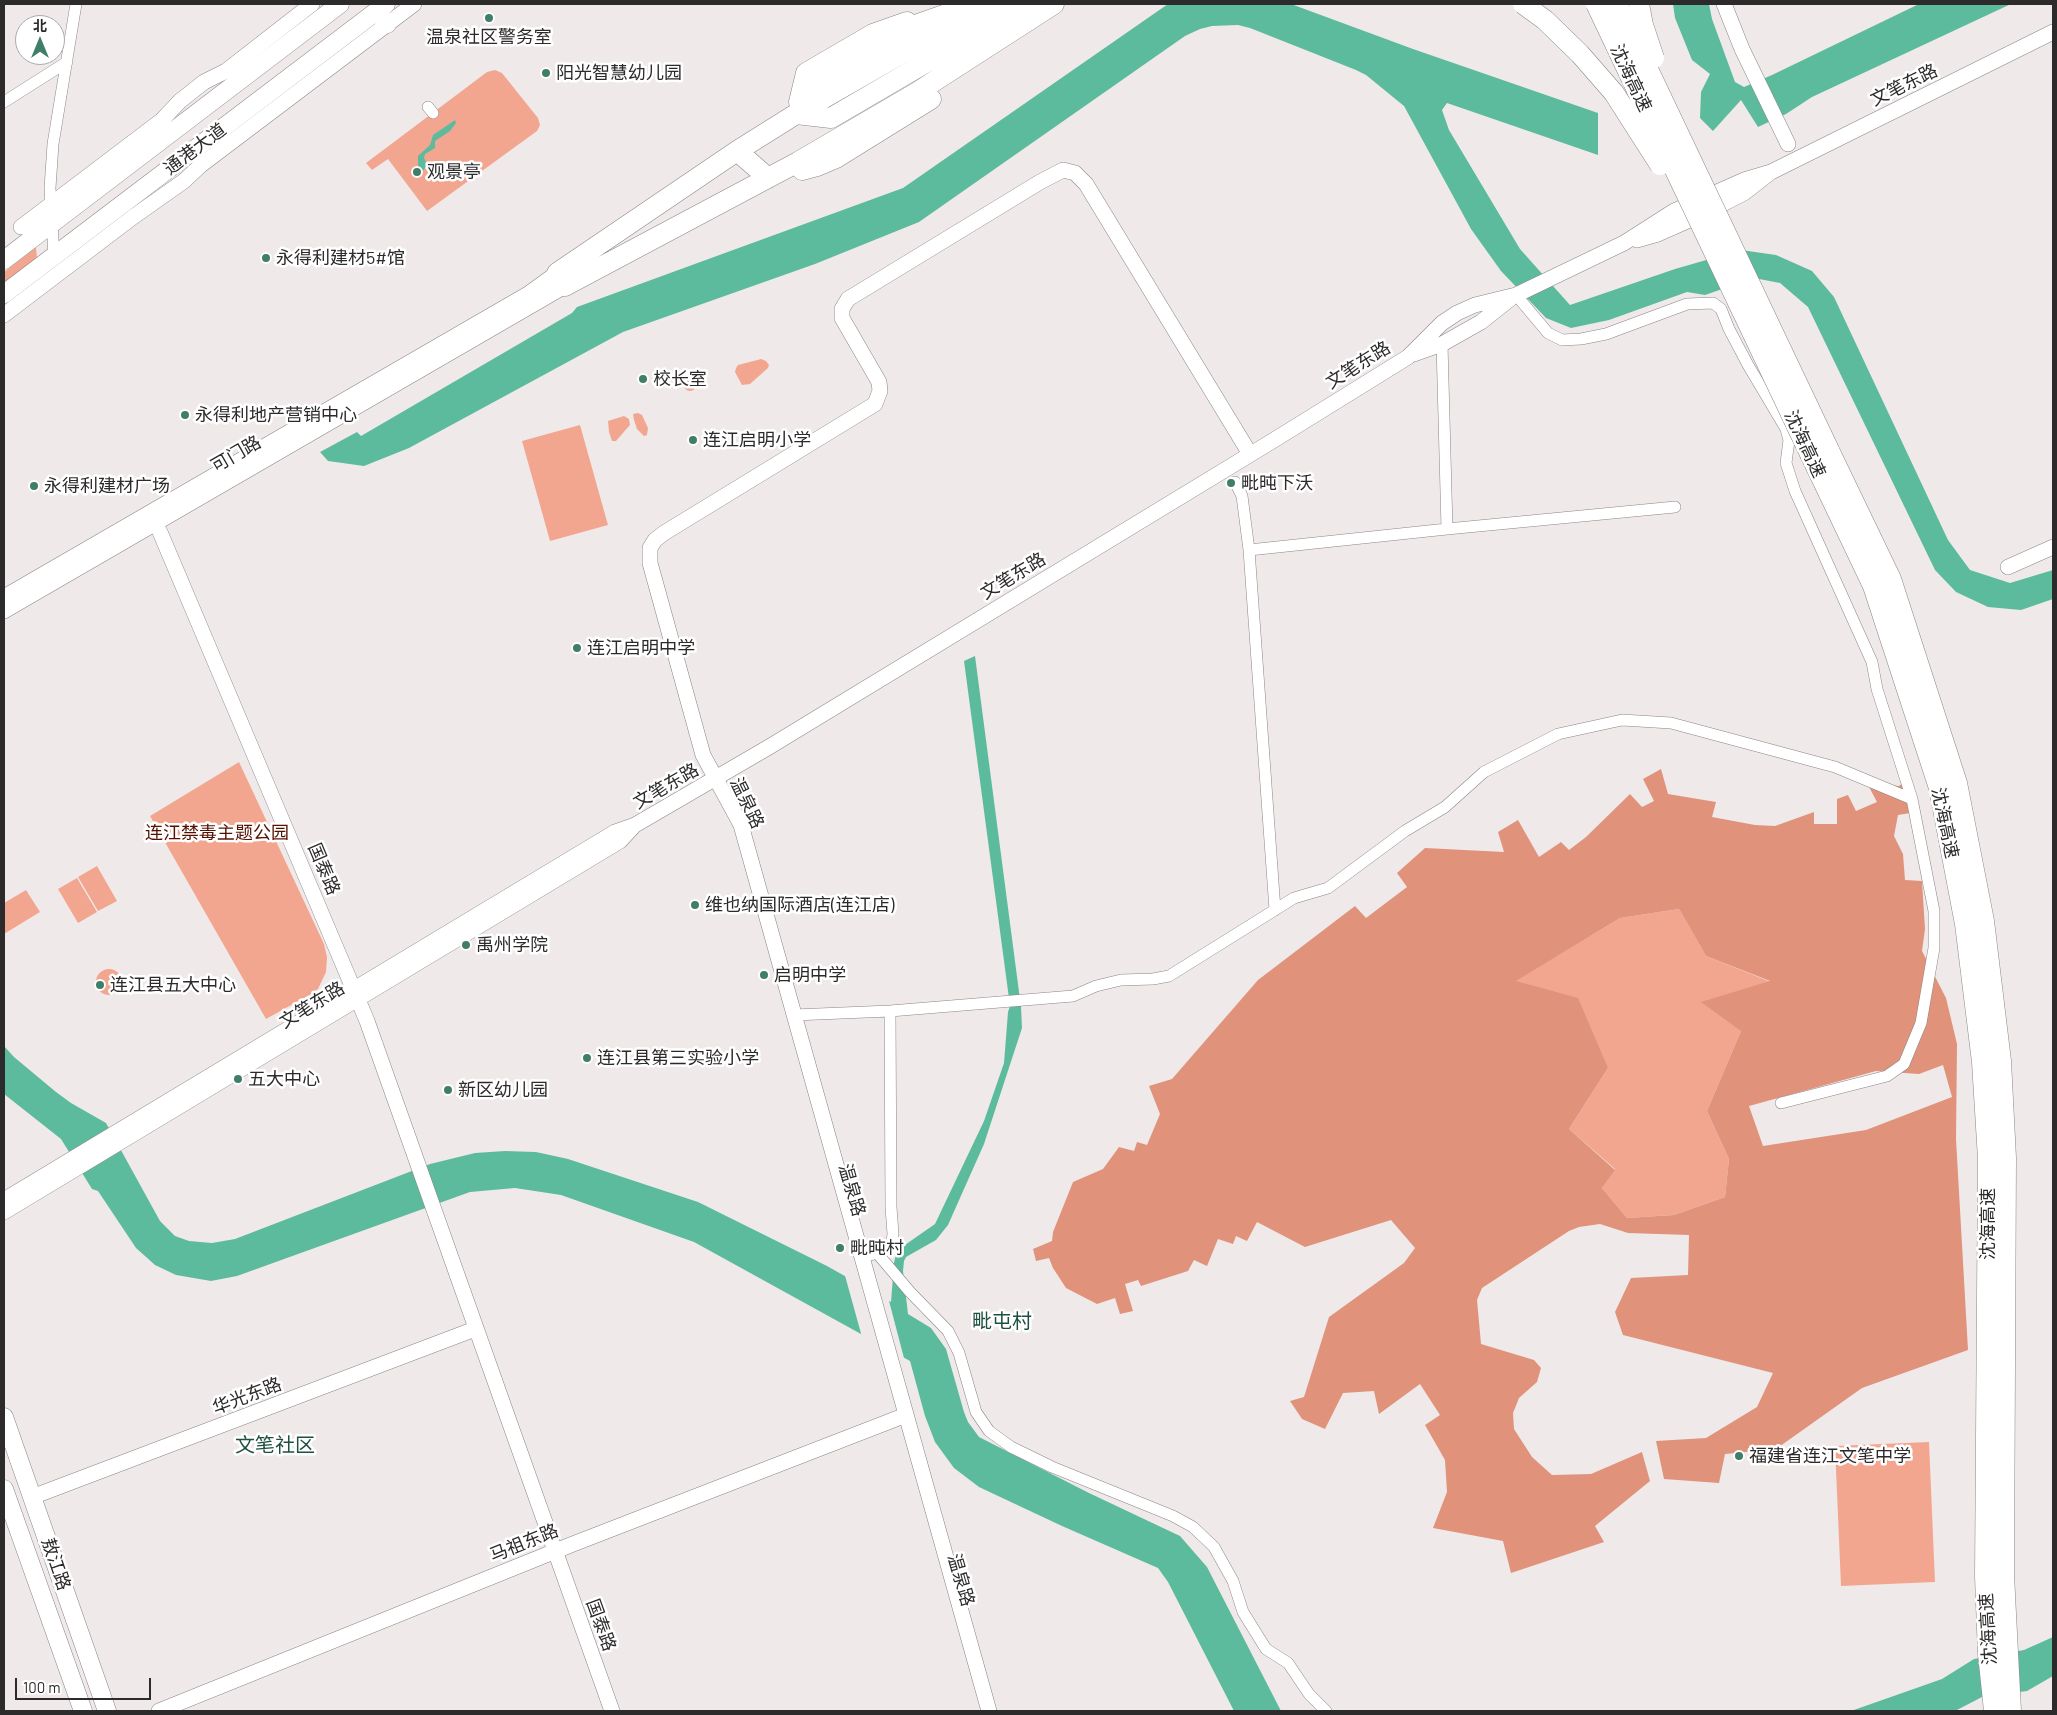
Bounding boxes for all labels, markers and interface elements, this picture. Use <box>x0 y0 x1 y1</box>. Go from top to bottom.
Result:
marker: 温泉社区警务室 <box>483 12 495 24</box>
north arrow <box>15 15 65 65</box>
text: 北 <box>33 17 47 34</box>
place label: 温泉社区警务室 <box>426 26 552 48</box>
street label: 沈海高速 <box>1606 41 1656 115</box>
street label: 文笔东路 <box>1867 60 1941 110</box>
place label: 阳光智慧幼儿园 <box>556 62 682 84</box>
marker: 阳光智慧幼儿园 <box>540 67 552 79</box>
street label: 通港大道 <box>160 119 230 179</box>
place label: 观景亭 <box>427 161 481 183</box>
marker: 观景亭 <box>411 166 423 178</box>
place label: 永得利建材5#馆 <box>276 247 405 269</box>
marker: 永得利建材5#馆 <box>260 252 272 264</box>
street label: 文笔东路 <box>1322 337 1394 393</box>
place label: 校长室 <box>653 368 707 390</box>
marker: 校长室 <box>637 373 649 385</box>
place label: 永得利地产营销中心 <box>195 404 357 426</box>
street label: 沈海高速 <box>1780 407 1830 481</box>
marker: 永得利地产营销中心 <box>179 409 191 421</box>
place label: 连江启明小学 <box>703 429 811 451</box>
street label: 可门路 <box>207 431 265 477</box>
marker: 连江启明小学 <box>687 434 699 446</box>
place label: 毗旽下沃 <box>1241 472 1313 494</box>
place label: 永得利建材广场 <box>44 475 170 497</box>
marker: 毗旽下沃 <box>1225 477 1237 489</box>
marker: 永得利建材广场 <box>28 480 40 492</box>
street label: 文笔东路 <box>977 548 1049 604</box>
place label: 连江启明中学 <box>587 637 695 659</box>
marker: 连江启明中学 <box>571 642 583 654</box>
street label: 文笔东路 <box>629 759 703 813</box>
street label: 温泉路 <box>725 774 769 832</box>
street label: 沈海高速 <box>1927 786 1963 860</box>
park label: 连江禁毒主题公园 <box>145 822 289 844</box>
street label: 国泰路 <box>304 840 344 898</box>
place label: 维也纳国际酒店(连江店) <box>705 894 894 916</box>
marker: 维也纳国际酒店(连江店) <box>689 899 701 911</box>
place label: 禹州学院 <box>476 934 548 956</box>
marker: 禹州学院 <box>460 939 472 951</box>
place label: 启明中学 <box>774 964 846 986</box>
marker: 启明中学 <box>758 969 770 981</box>
place label: 连江县五大中心 <box>110 974 236 996</box>
street label: 文笔东路 <box>276 977 348 1033</box>
marker: 连江县五大中心 <box>94 979 106 991</box>
place label: 连江县第三实验小学 <box>597 1047 759 1069</box>
marker: 连江县第三实验小学 <box>581 1052 593 1064</box>
place label: 五大中心 <box>248 1068 320 1090</box>
marker: 五大中心 <box>232 1073 244 1085</box>
place label: 新区幼儿园 <box>458 1079 548 1101</box>
marker: 新区幼儿园 <box>442 1084 454 1096</box>
street label: 温泉路 <box>834 1161 870 1219</box>
street label: 沈海高速 <box>1977 1188 1999 1260</box>
place label: 毗旽村 <box>850 1237 904 1259</box>
marker: 毗旽村 <box>834 1242 846 1254</box>
district label: 毗屯村 <box>972 1309 1032 1333</box>
street label: 华光东路 <box>210 1373 284 1419</box>
district label: 文笔社区 <box>235 1433 315 1457</box>
place label: 福建省连江文笔中学 <box>1749 1445 1911 1467</box>
marker: 福建省连江文笔中学 <box>1733 1450 1745 1462</box>
street label: 马祖东路 <box>487 1520 561 1566</box>
street label: 敖江路 <box>37 1535 75 1593</box>
street label: 温泉路 <box>943 1551 979 1609</box>
street label: 沈海高速 <box>1975 1592 2001 1666</box>
street label: 国泰路 <box>582 1596 620 1654</box>
scale bar <box>18 1668 154 1700</box>
text: 100 m <box>23 1678 61 1696</box>

